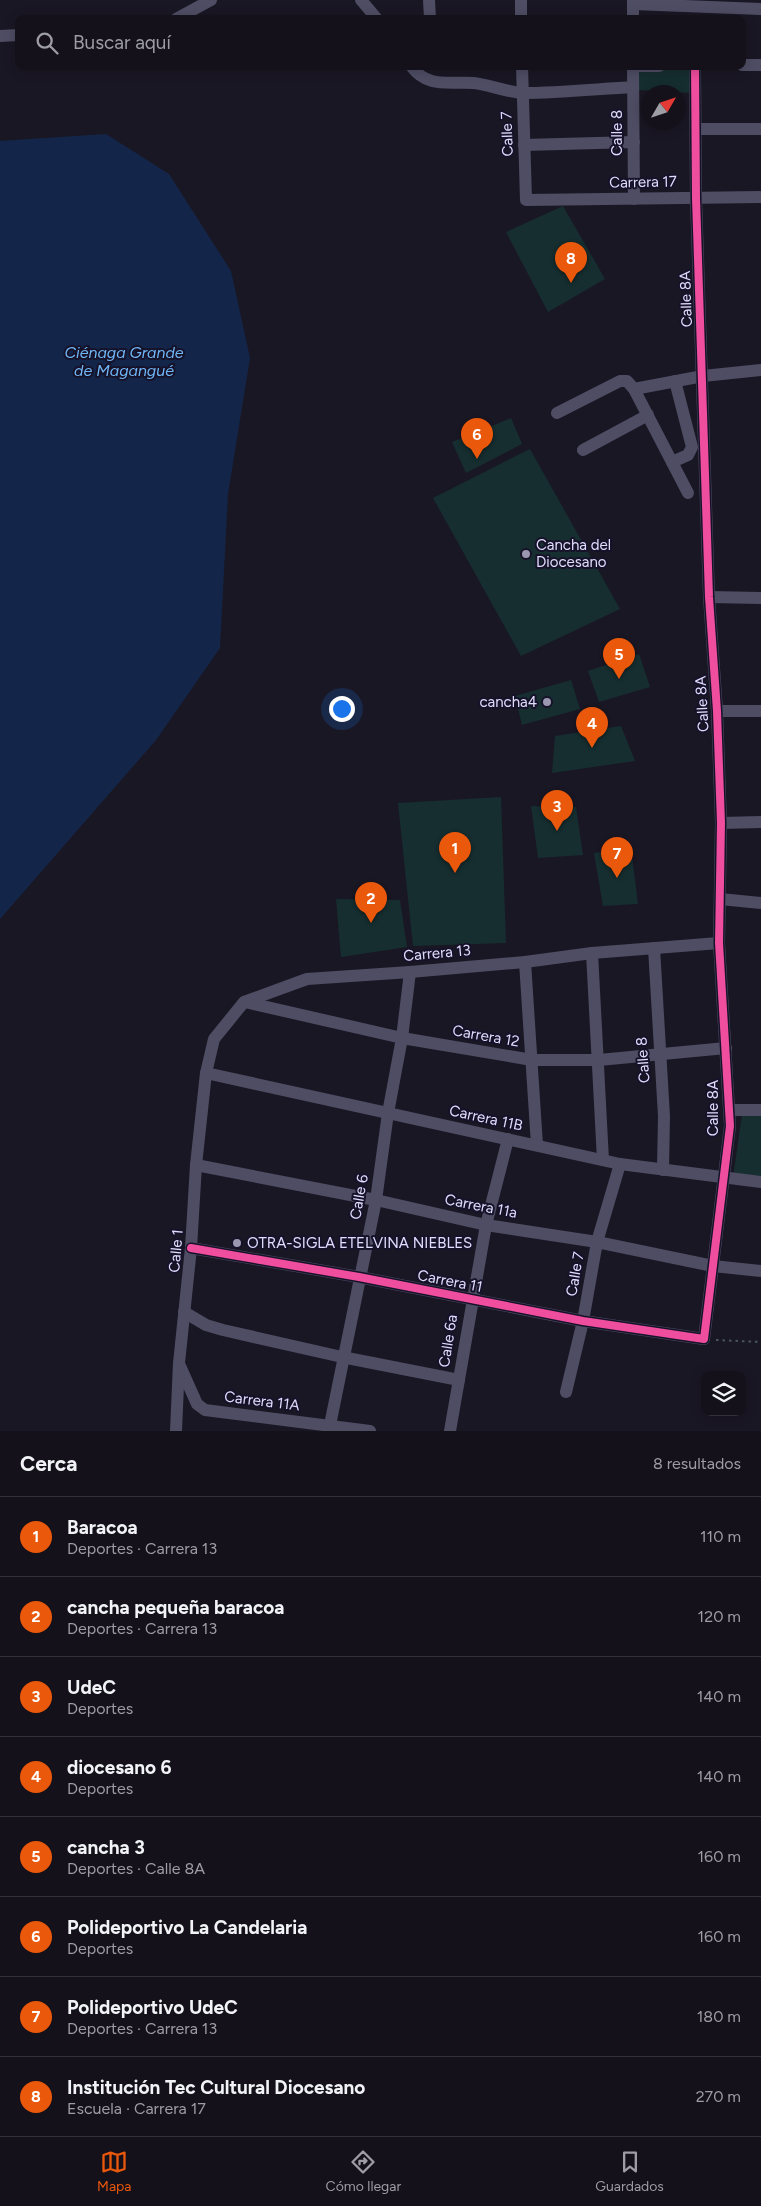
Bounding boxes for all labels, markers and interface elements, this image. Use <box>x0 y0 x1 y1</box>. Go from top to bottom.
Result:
search box <box>15 15 746 70</box>
icon: search <box>33 29 61 57</box>
text: Buscar aquí <box>73 31 171 54</box>
north arrow <box>641 85 686 130</box>
street label: Calle 8 <box>608 110 626 156</box>
street label: Calle 7 <box>497 111 517 157</box>
street label: Carrera 17 <box>609 172 677 192</box>
pin: 8 <box>555 242 587 283</box>
street label: Calle 8A <box>676 271 696 327</box>
water label: Ciénaga Grande de Magangué <box>64 343 184 380</box>
pin: 6 <box>461 418 493 459</box>
place label: Cancha del Diocesano <box>536 536 611 571</box>
marker: Cancha del Diocesano <box>520 548 532 560</box>
pin: 5 <box>603 638 635 679</box>
street label: Calle 8A <box>692 675 712 733</box>
place label: cancha4 <box>479 693 537 711</box>
your location <box>329 696 355 722</box>
marker: cancha4 <box>541 696 553 708</box>
pin: 4 <box>576 707 608 748</box>
pin: 3 <box>541 790 573 831</box>
pin: 1 <box>439 832 471 873</box>
pin: 7 <box>601 837 633 878</box>
pin: 2 <box>355 882 387 923</box>
street label: Carrera 13 <box>403 941 471 965</box>
street label: Carrera 12 <box>451 1021 521 1051</box>
street label: Calle 8 <box>632 1036 654 1084</box>
street label: Calle 8A <box>704 1080 722 1136</box>
street label: Carrera 11B <box>448 1101 524 1135</box>
street label: Calle 6 <box>346 1173 372 1221</box>
street label: Carrera 11a <box>443 1190 519 1222</box>
street label: Calle 1 <box>165 1229 187 1273</box>
place label: OTRA-SIGLA ETELVINA NIEBLES <box>247 1234 472 1252</box>
marker: OTRA-SIGLA ETELVINA NIEBLES <box>231 1237 243 1249</box>
street label: Calle 7 <box>562 1250 588 1298</box>
street label: Carrera 11 <box>416 1266 484 1296</box>
street label: Calle 6a <box>435 1313 461 1369</box>
map controls <box>701 1371 746 1416</box>
button: layers <box>701 1371 746 1416</box>
street label: Carrera 11A <box>223 1387 301 1415</box>
text: Cerca <box>20 1451 77 1476</box>
text: 8 resultados <box>653 1454 741 1473</box>
text: Baracoa <box>67 1516 138 1539</box>
text: 1 <box>33 1527 39 1546</box>
text: 110 m <box>700 1527 741 1546</box>
text: Deportes · Carrera 13 <box>67 1539 217 1558</box>
text: cancha pequeña baracoa <box>67 1596 284 1619</box>
text: 2 <box>31 1607 41 1626</box>
text: 120 m <box>698 1607 741 1626</box>
text: Deportes · Carrera 13 <box>67 1619 217 1638</box>
text: UdeC <box>67 1676 116 1699</box>
text: 3 <box>32 1687 40 1706</box>
text: 140 m <box>697 1687 741 1706</box>
text: Deportes <box>67 1699 133 1718</box>
text: diocesano 6 <box>67 1756 172 1779</box>
text: 4 <box>31 1767 41 1786</box>
text: 140 m <box>697 1767 741 1786</box>
text: Deportes <box>67 1779 133 1798</box>
text: cancha 3 <box>67 1836 145 1859</box>
text: 5 <box>31 1847 41 1866</box>
text: 160 m <box>698 1847 741 1866</box>
text: Deportes · Calle 8A <box>67 1859 205 1878</box>
text: Polideportivo La Candelaria <box>67 1916 307 1939</box>
text: 6 <box>31 1927 41 1946</box>
text: 160 m <box>698 1927 741 1946</box>
text: Deportes <box>67 1939 133 1958</box>
text: Polideportivo UdeC <box>67 1996 238 2019</box>
text: 7 <box>32 2007 40 2026</box>
text: 180 m <box>697 2007 741 2026</box>
text: Deportes · Carrera 13 <box>67 2019 217 2038</box>
text: Institución Tec Cultural Diocesano <box>67 2076 365 2099</box>
text: 8 <box>31 2087 41 2106</box>
text: 270 m <box>696 2087 741 2106</box>
text: Escuela · Carrera 17 <box>67 2099 206 2118</box>
tab: Mapa <box>97 2148 131 2195</box>
tab: Cómo llegar <box>326 2148 401 2195</box>
tab: Guardados <box>595 2148 664 2195</box>

